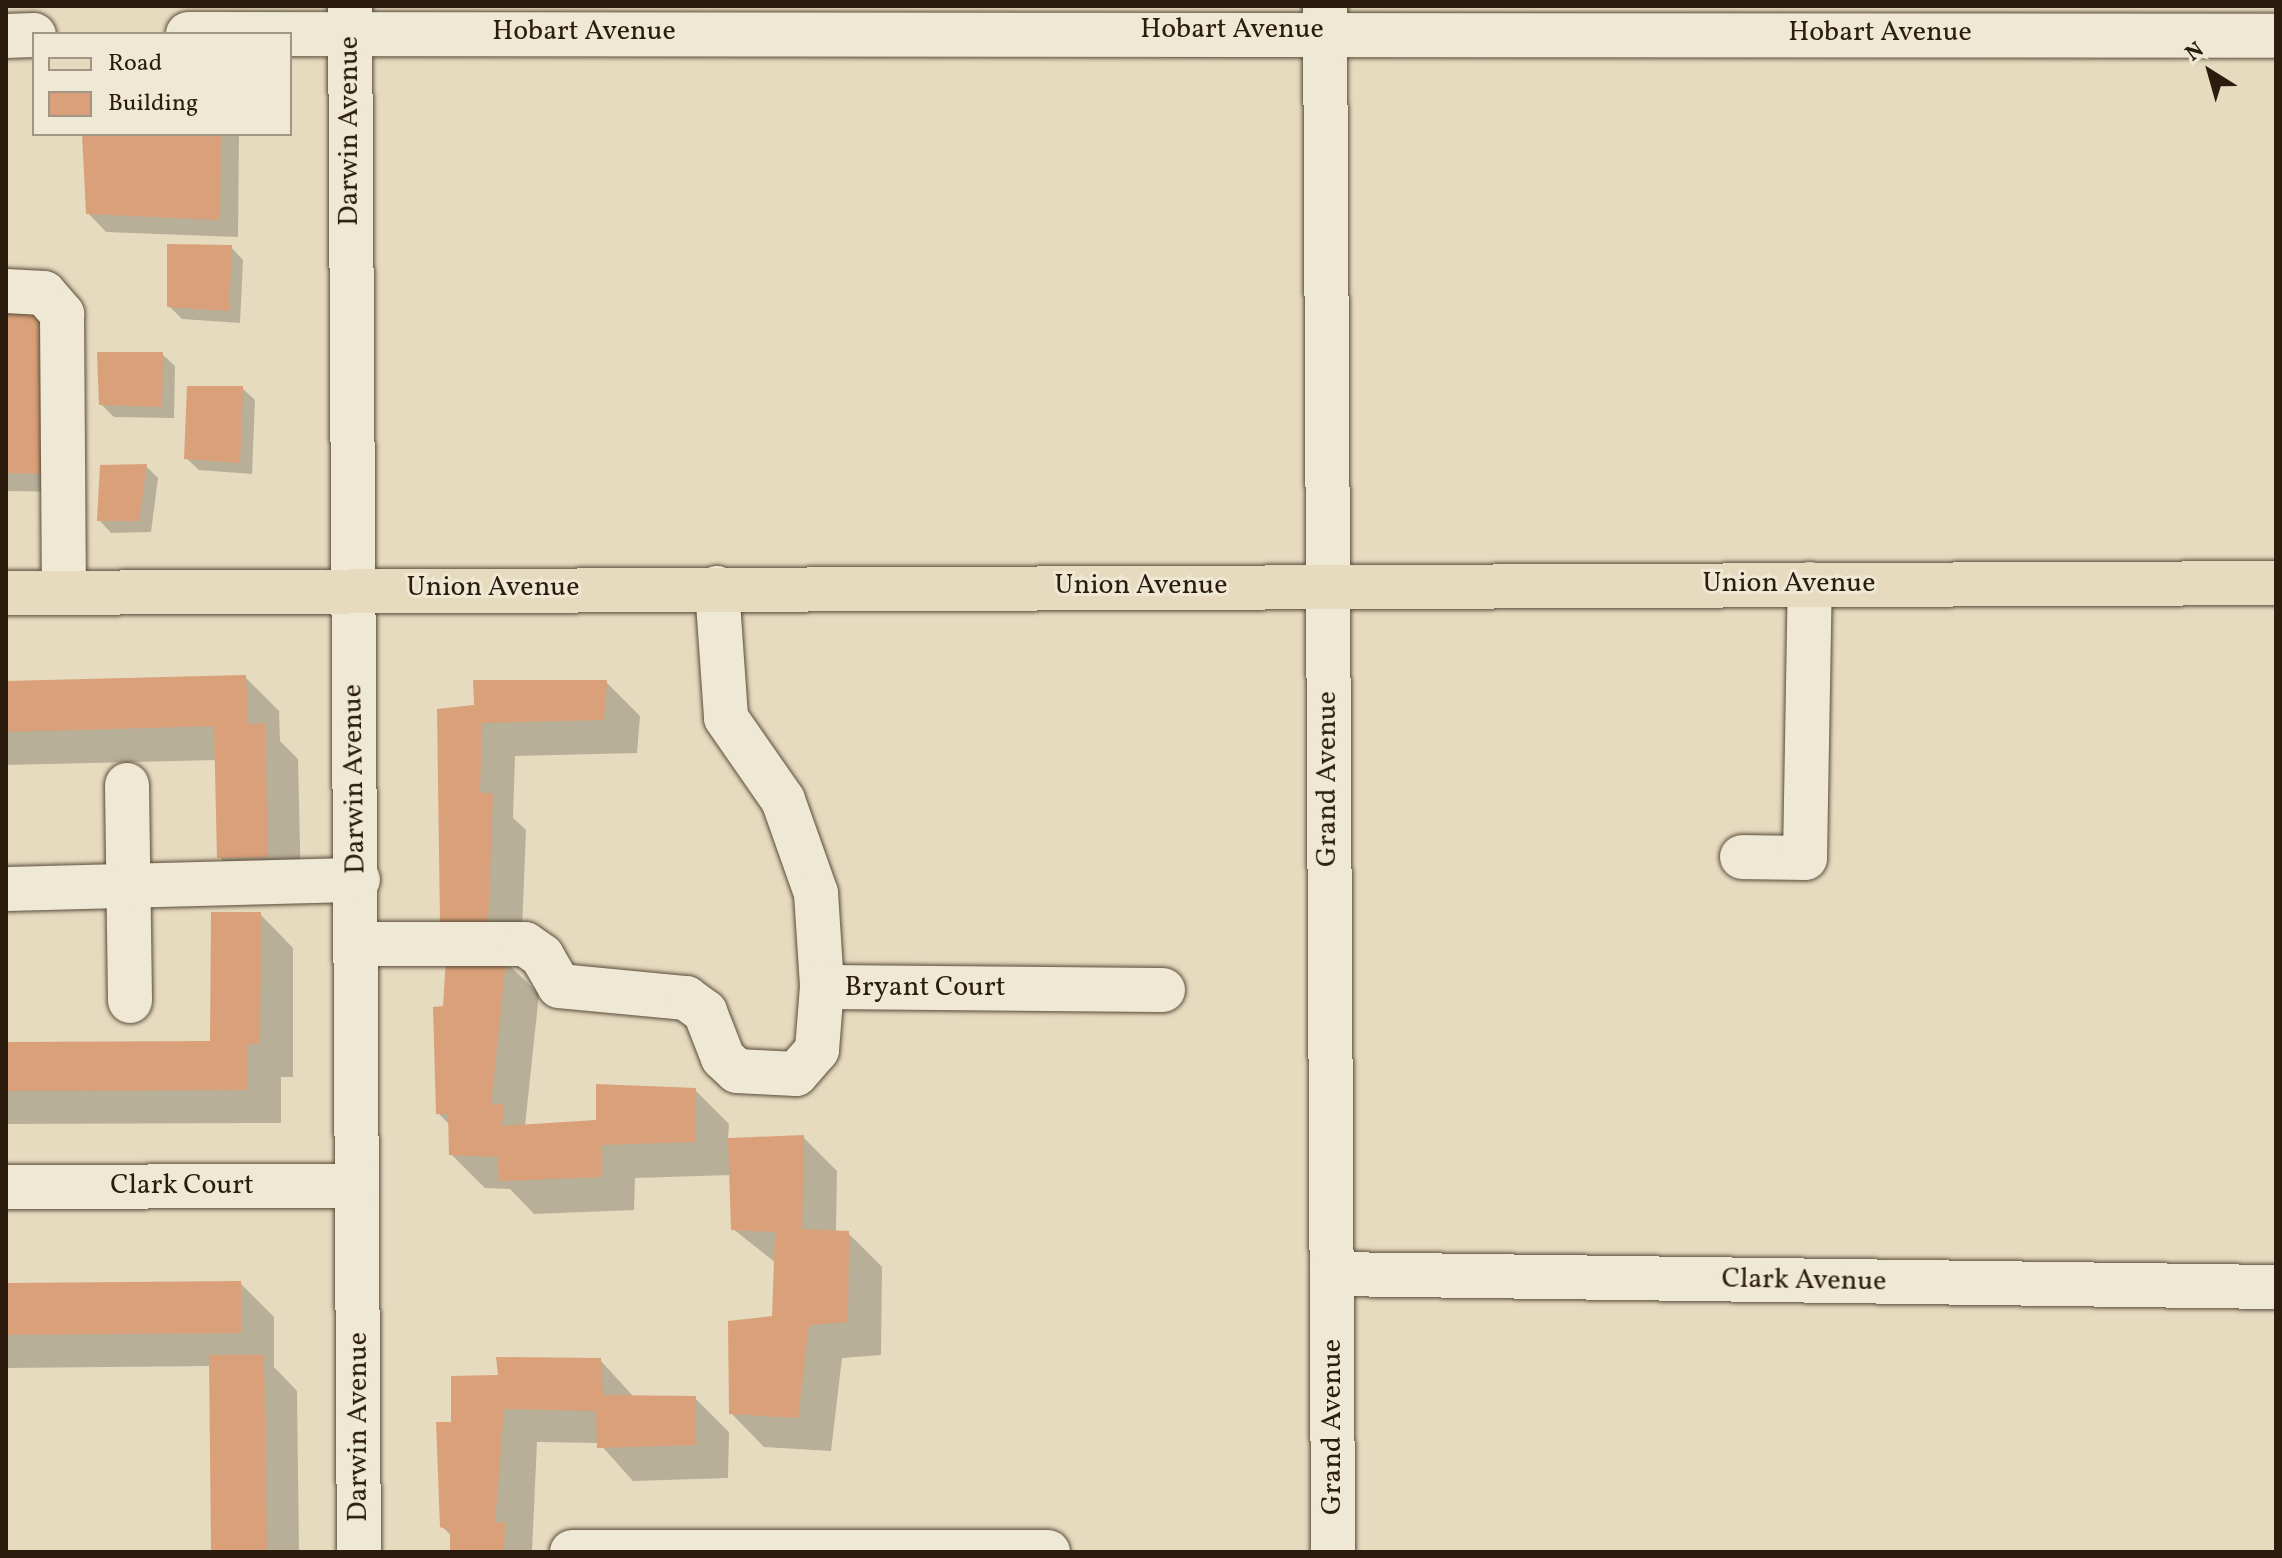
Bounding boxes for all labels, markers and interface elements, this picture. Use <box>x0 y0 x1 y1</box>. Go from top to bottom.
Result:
street label: Hobart Avenue <box>1140 13 1324 47</box>
street label: Hobart Avenue <box>492 15 676 49</box>
street label: Hobart Avenue <box>1788 16 1972 50</box>
legend <box>32 32 292 136</box>
north arrow <box>2170 32 2250 112</box>
text: N <box>2180 35 2211 70</box>
street label: Darwin Avenue <box>333 36 367 226</box>
text: Road <box>108 47 162 81</box>
text: Building <box>108 87 198 121</box>
street label: Union Avenue <box>1703 567 1875 601</box>
street label: Union Avenue <box>1055 569 1227 603</box>
street label: Union Avenue <box>407 571 579 605</box>
street label: Darwin Avenue <box>337 684 373 874</box>
street label: Grand Avenue <box>1311 691 1345 867</box>
street label: Bryant Court <box>845 971 1005 1005</box>
street label: Clark Court <box>110 1169 254 1203</box>
street label: Clark Avenue <box>1721 1263 1887 1299</box>
street label: Darwin Avenue <box>342 1332 376 1522</box>
street label: Grand Avenue <box>1316 1339 1350 1515</box>

